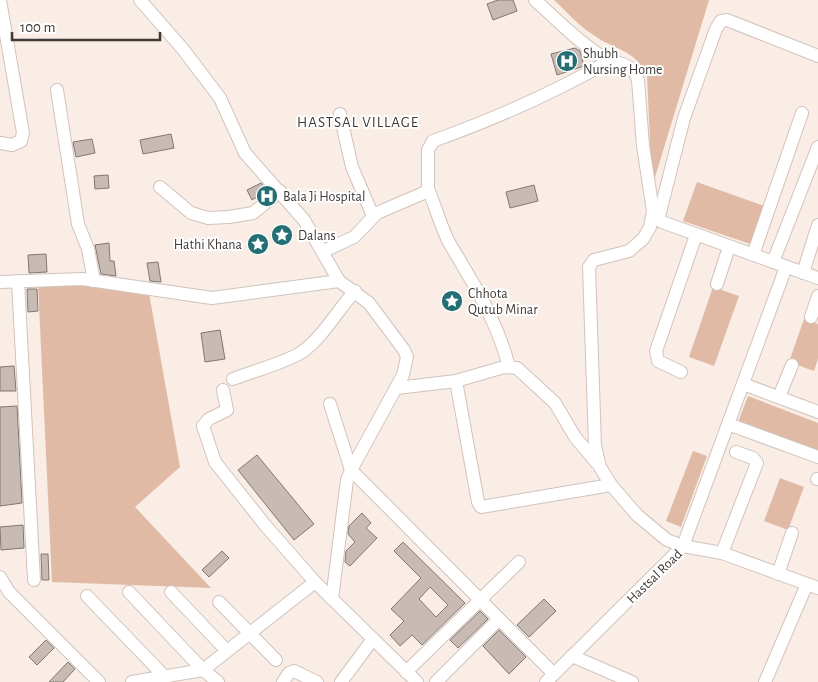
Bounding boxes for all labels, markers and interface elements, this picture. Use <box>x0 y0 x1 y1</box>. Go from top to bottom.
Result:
scale bar <box>12 10 160 42</box>
text: 100 m <box>20 20 55 35</box>
place label: Shubh Nursing Home <box>583 47 663 77</box>
hospital icon: Shubh Nursing Home <box>555 49 579 73</box>
district label: HASTSAL VILLAGE <box>297 115 419 130</box>
hospital icon: Bala Ji Hospital <box>255 184 279 208</box>
place label: Bala Ji Hospital <box>283 190 366 204</box>
place icon: Dalans <box>270 223 294 247</box>
place label: Dalans <box>298 229 336 243</box>
place icon: Hathi Khana <box>246 232 270 256</box>
place label: Hathi Khana <box>174 238 243 252</box>
place label: Chhota Qutub Minar <box>468 287 538 317</box>
place icon: Chhota Qutub Minar <box>440 289 464 313</box>
street label: Hastsal Road <box>624 547 685 606</box>

